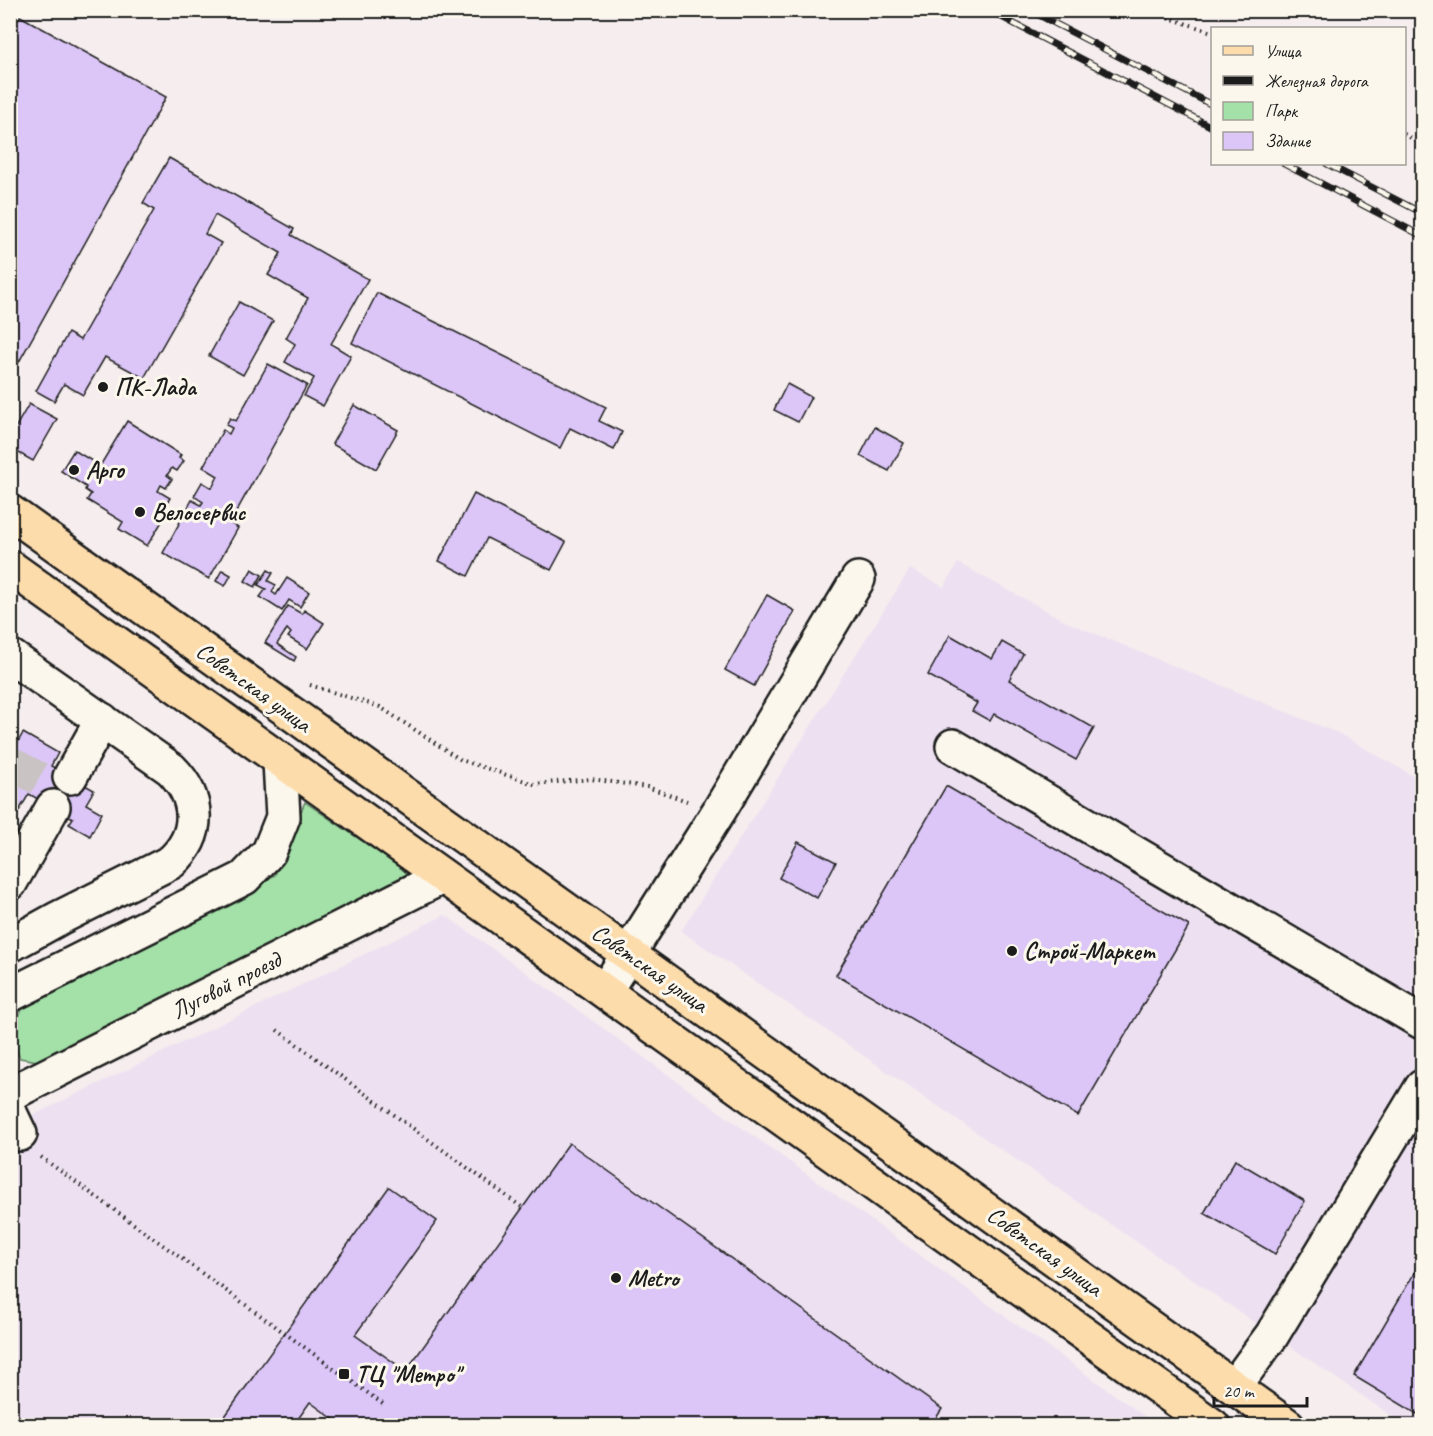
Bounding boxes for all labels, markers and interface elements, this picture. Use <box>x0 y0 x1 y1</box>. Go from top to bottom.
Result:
legend <box>1211 27 1406 165</box>
text: Улица <box>1265 40 1302 62</box>
text: Железная дорога <box>1265 70 1369 93</box>
text: Парк <box>1265 100 1299 122</box>
text: Здание <box>1265 130 1311 152</box>
place label: ПК-Лада <box>115 372 197 402</box>
marker: ПК-Лада <box>96 380 110 394</box>
place label: Арго <box>86 455 126 485</box>
marker: Арго <box>67 463 81 477</box>
place label: Велосервис <box>152 497 247 527</box>
marker: Велосервис <box>133 505 147 519</box>
street label: Советская улица <box>190 635 319 740</box>
street label: Советская улица <box>586 917 715 1020</box>
place label: Строй-Маркет <box>1024 936 1156 966</box>
street label: Луговой проезд <box>166 943 288 1025</box>
marker: Строй-Маркет <box>1005 944 1019 958</box>
street label: Советская улица <box>981 1199 1110 1304</box>
place label: Metro <box>628 1263 681 1293</box>
marker: Metro <box>609 1271 623 1285</box>
place label: ТЦ "Метро" <box>356 1359 465 1389</box>
marker: ТЦ "Метро" <box>337 1367 351 1381</box>
scale bar <box>1214 1370 1307 1408</box>
text: 20 m <box>1223 1380 1256 1402</box>

